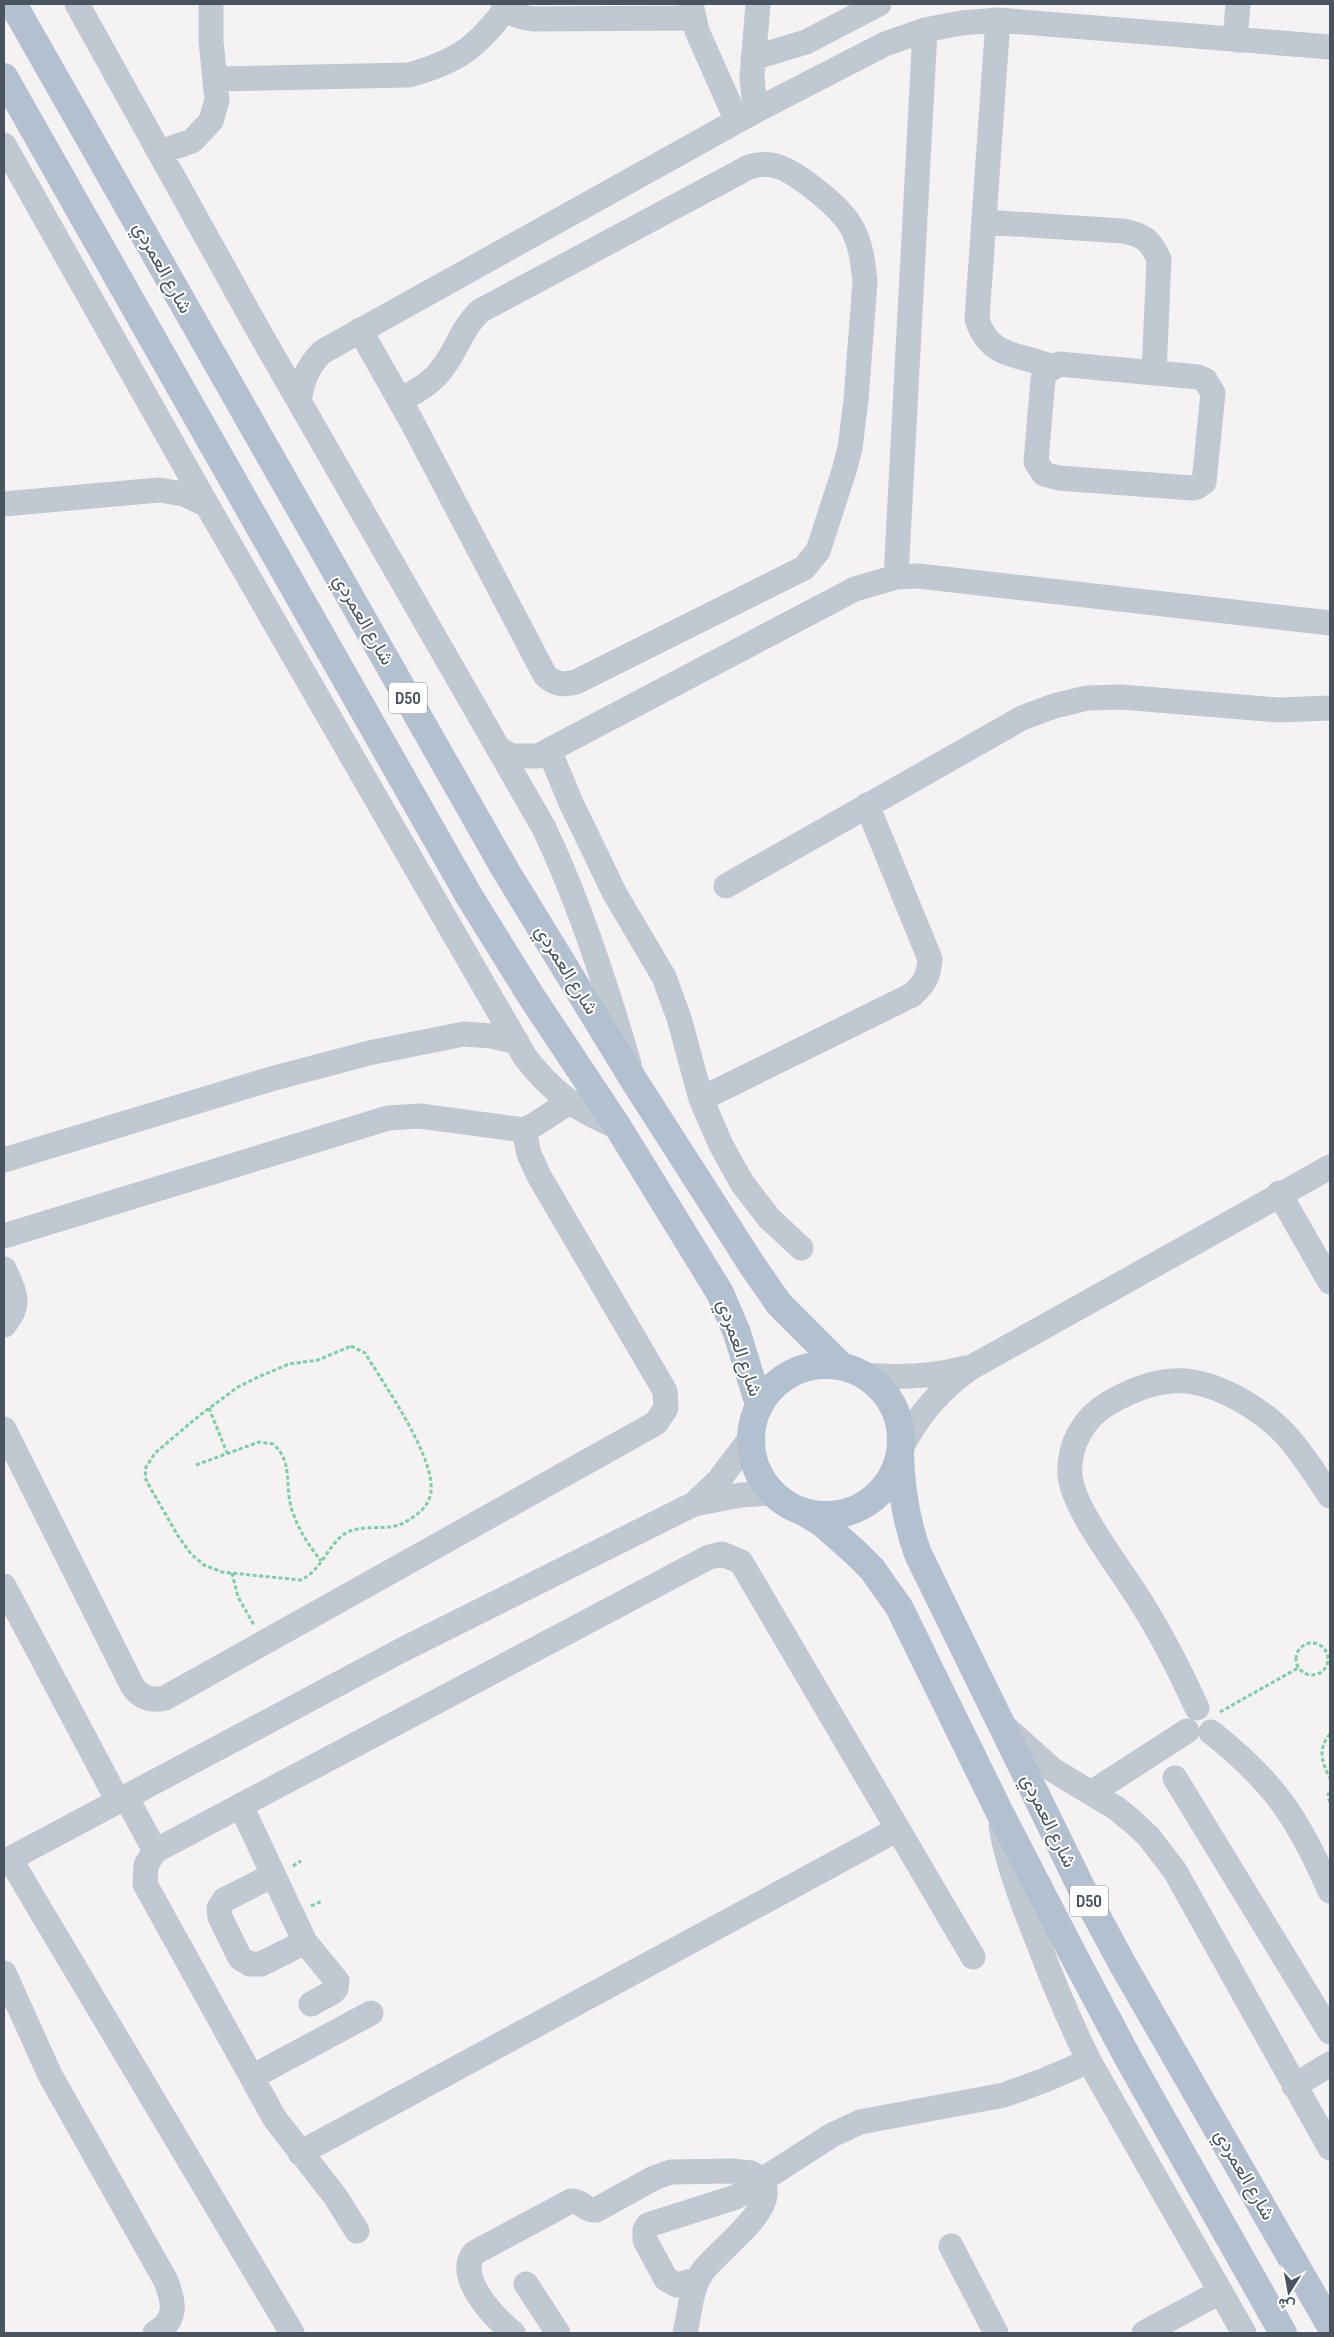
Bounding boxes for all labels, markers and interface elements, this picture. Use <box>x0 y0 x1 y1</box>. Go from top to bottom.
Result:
street label: شارع العمردي <box>125 218 197 319</box>
street label: شارع العمردي <box>325 570 398 671</box>
road number: D50 <box>389 682 427 714</box>
street label: شارع العمردي <box>527 921 603 1021</box>
street label: شارع العمردي <box>709 1296 766 1401</box>
street label: شارع العمردي <box>1013 1770 1081 1873</box>
road number: D50 <box>1070 1885 1108 1916</box>
street label: شارع العمردي <box>1206 2125 1279 2226</box>
north arrow <box>1264 2267 1314 2317</box>
text: ش <box>1277 2294 1296 2314</box>

